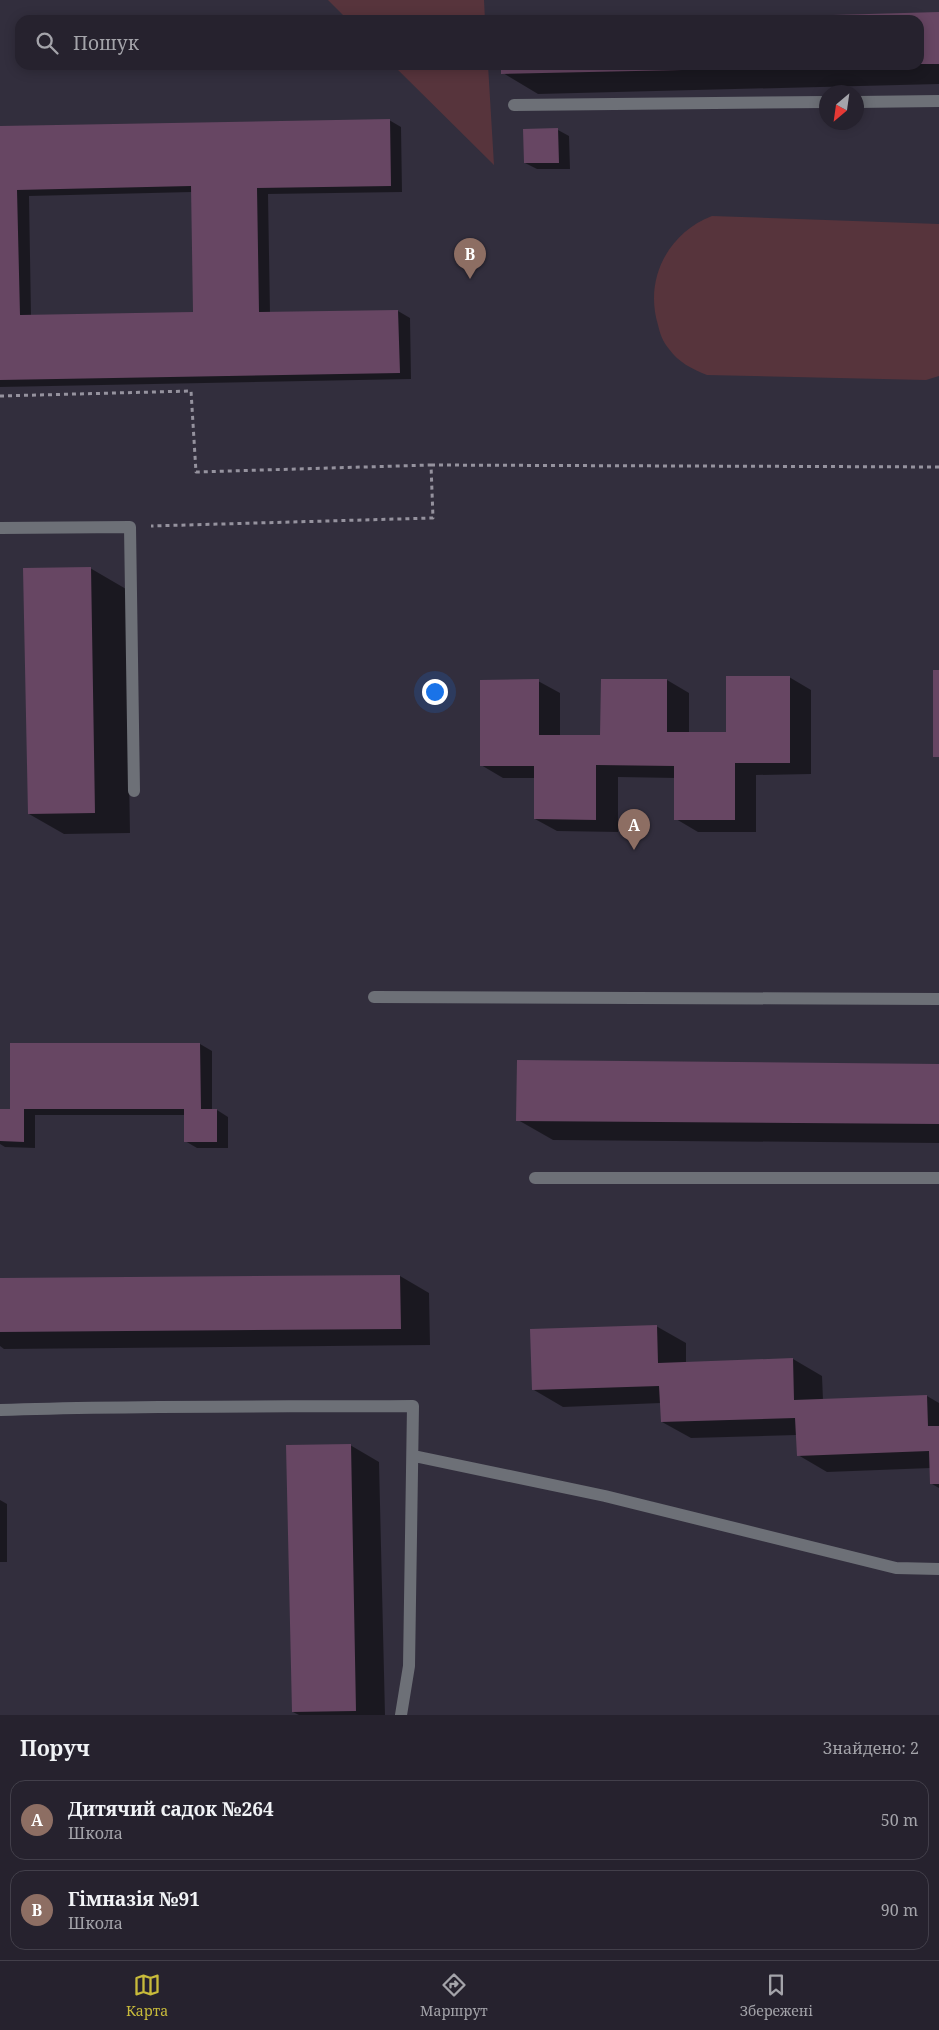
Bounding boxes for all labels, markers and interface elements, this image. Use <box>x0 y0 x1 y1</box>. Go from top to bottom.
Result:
search box <box>15 15 924 70</box>
icon: search <box>33 29 61 57</box>
text: Пошук <box>73 30 139 56</box>
north arrow <box>819 85 864 130</box>
pin: B <box>454 238 486 279</box>
your location <box>422 679 448 705</box>
pin: A <box>618 809 650 850</box>
text: Поруч <box>20 1734 90 1762</box>
text: Знайдено: 2 <box>823 1737 919 1759</box>
text: Дитячий садок №264 <box>68 1796 274 1822</box>
text: A <box>31 1809 43 1831</box>
text: 50 m <box>881 1809 918 1831</box>
text: Школа <box>68 1822 123 1844</box>
text: Гімназія №91 <box>68 1886 200 1912</box>
text: B <box>32 1899 42 1921</box>
text: 90 m <box>881 1899 918 1921</box>
text: Школа <box>68 1912 123 1934</box>
tab: Карта <box>126 1971 168 2020</box>
tab: Маршрут <box>420 1971 488 2020</box>
tab: Збережені <box>740 1971 813 2020</box>

